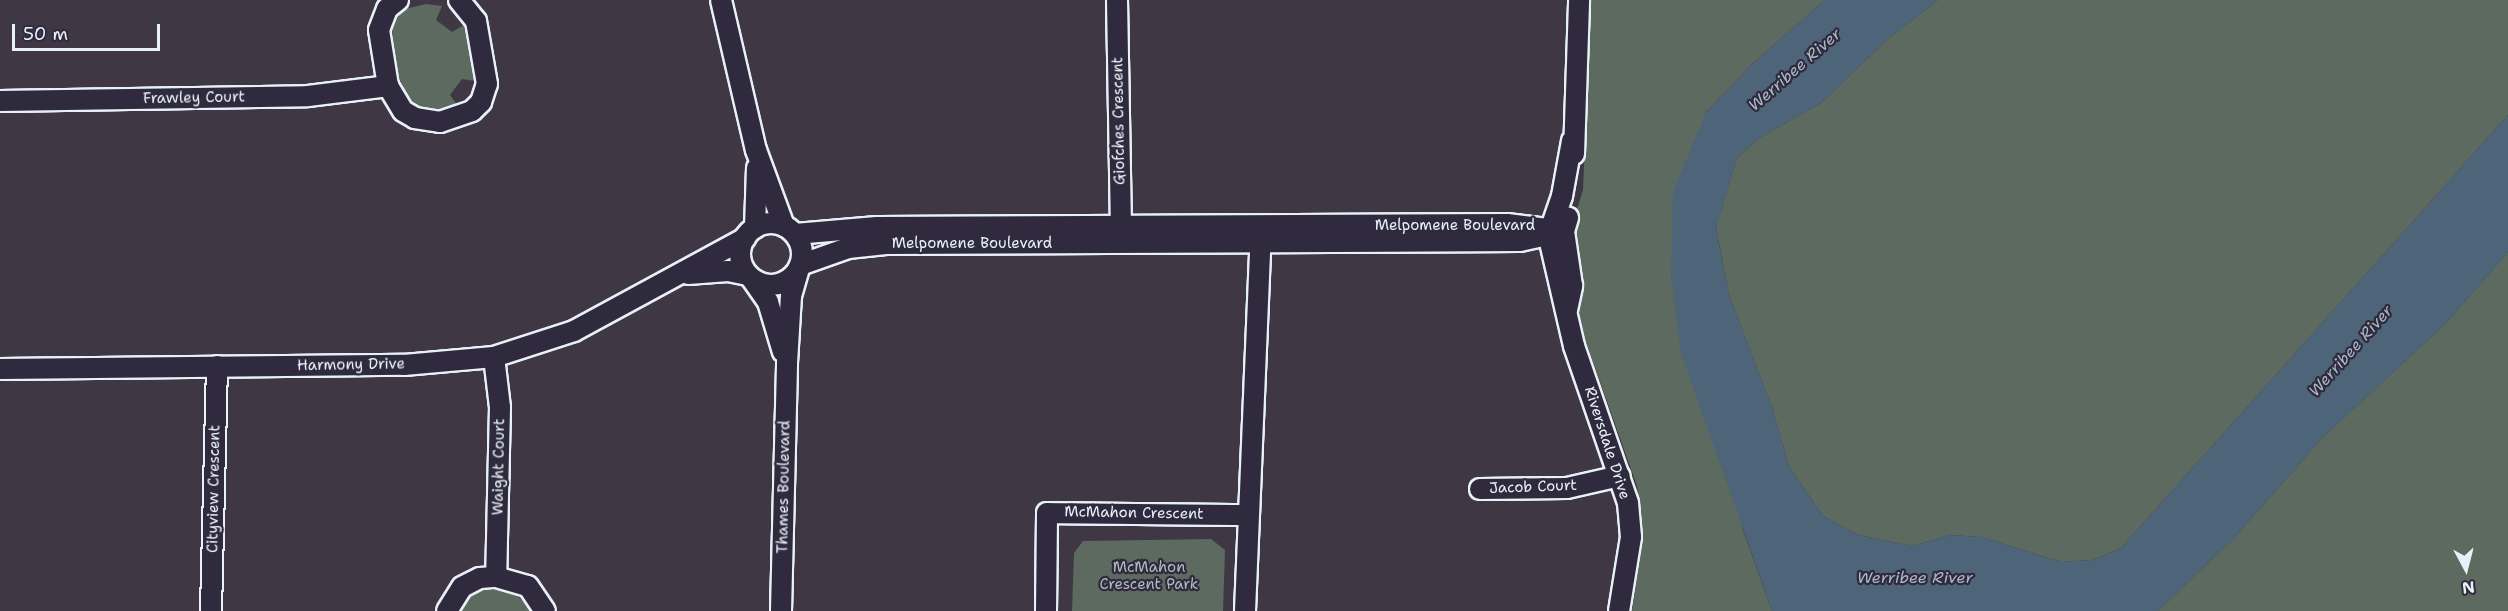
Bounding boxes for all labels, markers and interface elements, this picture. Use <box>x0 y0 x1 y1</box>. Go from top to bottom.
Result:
scale bar <box>15 12 164 50</box>
text: 50 m <box>23 22 68 46</box>
water label: Werribee River <box>1745 25 1845 115</box>
street label: Giofches Crescent <box>1109 57 1129 185</box>
street label: Frawley Court <box>143 88 245 108</box>
street label: Melpomene Boulevard <box>1375 217 1535 235</box>
street label: Melpomene Boulevard <box>892 235 1052 253</box>
water label: Werribee River <box>2305 301 2397 401</box>
street label: Harmony Drive <box>297 355 405 375</box>
street label: Riversdale Drive <box>1580 384 1634 502</box>
street label: Waight Court <box>489 418 509 516</box>
street label: Thames Boulevard <box>774 420 794 554</box>
street label: Cityview Crescent <box>204 425 224 553</box>
street label: Jacob Court <box>1489 476 1577 498</box>
street label: McMahon Crescent <box>1064 503 1204 523</box>
north arrow <box>2436 539 2496 599</box>
park label: McMahon Crescent Park <box>1100 558 1198 593</box>
water label: Werribee River <box>1857 568 1973 588</box>
text: N <box>2461 576 2476 599</box>

